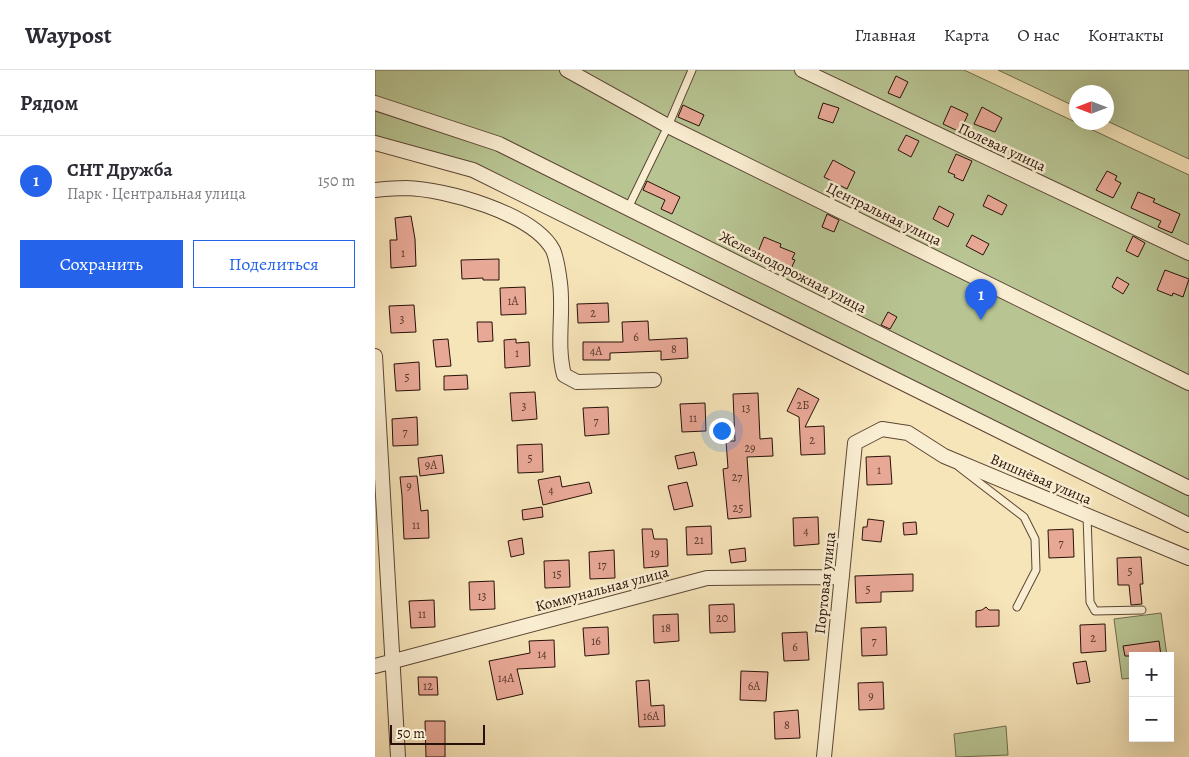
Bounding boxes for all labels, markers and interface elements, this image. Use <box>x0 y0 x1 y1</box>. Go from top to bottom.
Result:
text: Waypost <box>25 19 112 51</box>
text: Главная <box>855 23 916 47</box>
text: Карта <box>944 23 989 47</box>
text: О нас <box>1017 23 1060 47</box>
text: Контакты <box>1088 23 1164 47</box>
north arrow <box>1069 85 1114 130</box>
text: Рядом <box>20 89 78 117</box>
street label: Полевая улица <box>955 118 1049 176</box>
text: СНТ Дружба <box>67 157 172 183</box>
text: 1 <box>33 170 39 192</box>
text: 150 m <box>318 170 355 192</box>
street label: Центральная улица <box>823 177 945 251</box>
text: Парк · Центральная улица <box>67 183 246 205</box>
street label: Железнодорожная улица <box>716 226 870 318</box>
button: Сохранить <box>20 240 183 288</box>
button: Поделиться <box>193 240 355 288</box>
house number: 1 <box>401 245 405 261</box>
pin: 1 <box>965 279 997 320</box>
house number: 1А <box>507 293 520 309</box>
house number: 2 <box>590 305 596 321</box>
house number: 3 <box>400 311 405 327</box>
house number: 6 <box>633 329 639 345</box>
house number: 8 <box>671 341 677 357</box>
house number: 4А <box>590 343 603 359</box>
house number: 1 <box>515 345 519 361</box>
house number: 5 <box>404 369 410 385</box>
house number: 2Б <box>797 397 809 413</box>
house number: 3 <box>522 398 527 414</box>
house number: 13 <box>741 400 751 416</box>
house number: 11 <box>689 410 697 426</box>
house number: 7 <box>593 413 599 429</box>
your location <box>709 418 735 444</box>
house number: 7 <box>402 424 408 440</box>
house number: 2 <box>809 432 815 448</box>
house number: 29 <box>744 440 756 456</box>
street label: Вишнёвая улица <box>987 449 1095 509</box>
house number: 5 <box>527 450 533 466</box>
house number: 9А <box>425 457 438 473</box>
house number: 1 <box>877 462 881 478</box>
house number: 27 <box>732 469 743 485</box>
house number: 9 <box>406 478 412 494</box>
house number: 4 <box>548 482 554 498</box>
house number: 25 <box>733 500 743 516</box>
house number: 11 <box>412 517 420 533</box>
house number: 4 <box>803 523 809 539</box>
street label: Портовая улица <box>810 531 840 635</box>
house number: 21 <box>694 532 704 548</box>
house number: 7 <box>1058 535 1064 551</box>
house number: 19 <box>650 545 660 561</box>
house number: 17 <box>597 557 608 573</box>
street label: Коммунальная улица <box>533 562 671 616</box>
house number: 5 <box>1127 563 1133 579</box>
house number: 15 <box>552 566 562 582</box>
house number: 5 <box>865 581 871 597</box>
house number: 13 <box>477 588 487 604</box>
house number: 11 <box>418 606 426 622</box>
house number: 20 <box>716 610 728 626</box>
house number: 18 <box>661 620 671 636</box>
house number: 2 <box>1090 630 1096 646</box>
house number: 16 <box>591 633 601 649</box>
house number: 7 <box>871 633 877 649</box>
house number: 6 <box>792 639 798 655</box>
house number: 14 <box>537 646 547 662</box>
map controls <box>1129 652 1174 742</box>
button: + <box>1129 652 1174 697</box>
house number: 14А <box>498 670 515 686</box>
house number: 12 <box>423 678 433 694</box>
house number: 6А <box>748 678 761 694</box>
house number: 9 <box>868 688 874 704</box>
button: − <box>1129 697 1174 742</box>
house number: 16А <box>643 708 660 724</box>
house number: 8 <box>784 717 790 733</box>
scale bar <box>390 722 485 745</box>
text: 50 m <box>397 724 425 743</box>

